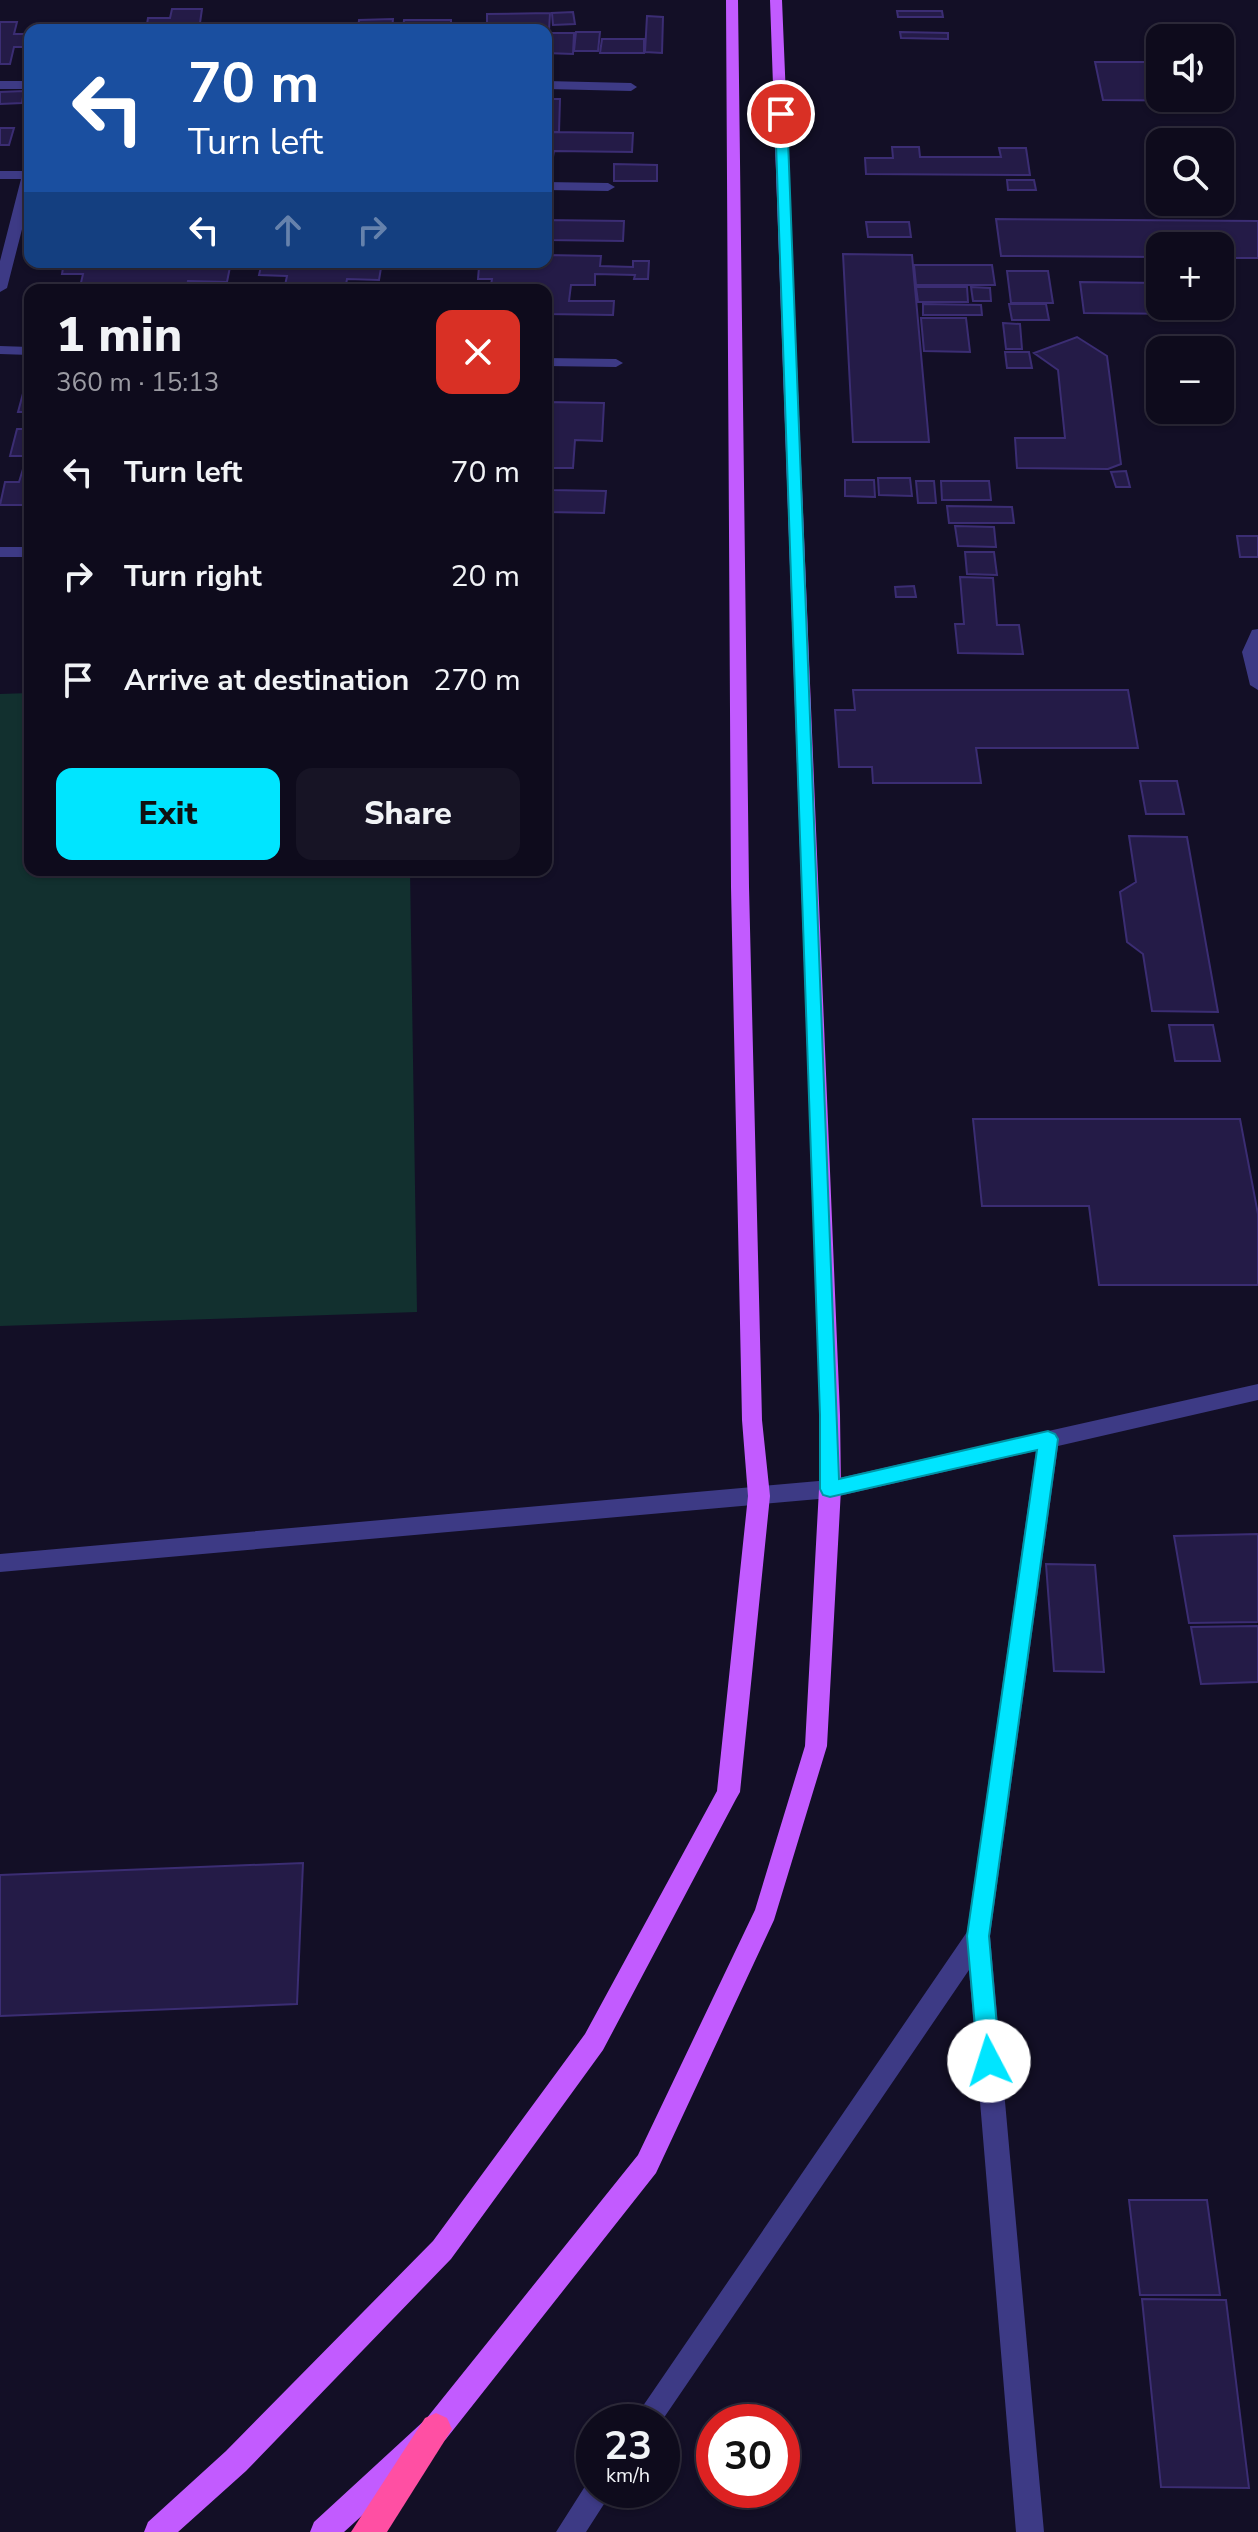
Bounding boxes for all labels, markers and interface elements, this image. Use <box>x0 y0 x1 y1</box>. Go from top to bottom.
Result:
map controls <box>1146 24 1234 424</box>
button: sound <box>1146 24 1234 112</box>
text: 70 m <box>188 45 319 122</box>
icon: left <box>56 56 160 160</box>
pin <box>747 80 815 148</box>
icon: arrive <box>759 92 803 136</box>
text: Turn left <box>188 118 323 167</box>
button: search <box>1146 128 1234 216</box>
icon: left <box>182 208 226 252</box>
icon: ahead <box>266 208 310 252</box>
icon: right <box>350 208 394 252</box>
button: + <box>1146 232 1234 320</box>
text: 1 min <box>56 302 182 368</box>
button: close <box>436 310 520 394</box>
button: − <box>1146 336 1234 424</box>
text: 360 m · 15:13 <box>56 365 219 400</box>
icon: left <box>56 450 100 494</box>
text: Turn left <box>124 452 242 493</box>
text: 70 m <box>451 452 520 493</box>
icon: right <box>56 554 100 598</box>
text: Turn right <box>124 556 262 597</box>
text: 20 m <box>451 556 520 597</box>
icon: arrive <box>56 658 100 702</box>
text: Arrive at destination <box>124 660 409 701</box>
text: 270 m <box>433 660 521 701</box>
button: Exit <box>56 768 280 860</box>
button: Share <box>296 768 520 860</box>
position arrow <box>947 2019 1031 2103</box>
speed limit sign: 30 <box>696 2404 800 2508</box>
text: 23 <box>604 2419 652 2473</box>
text: km/h <box>606 2462 650 2489</box>

